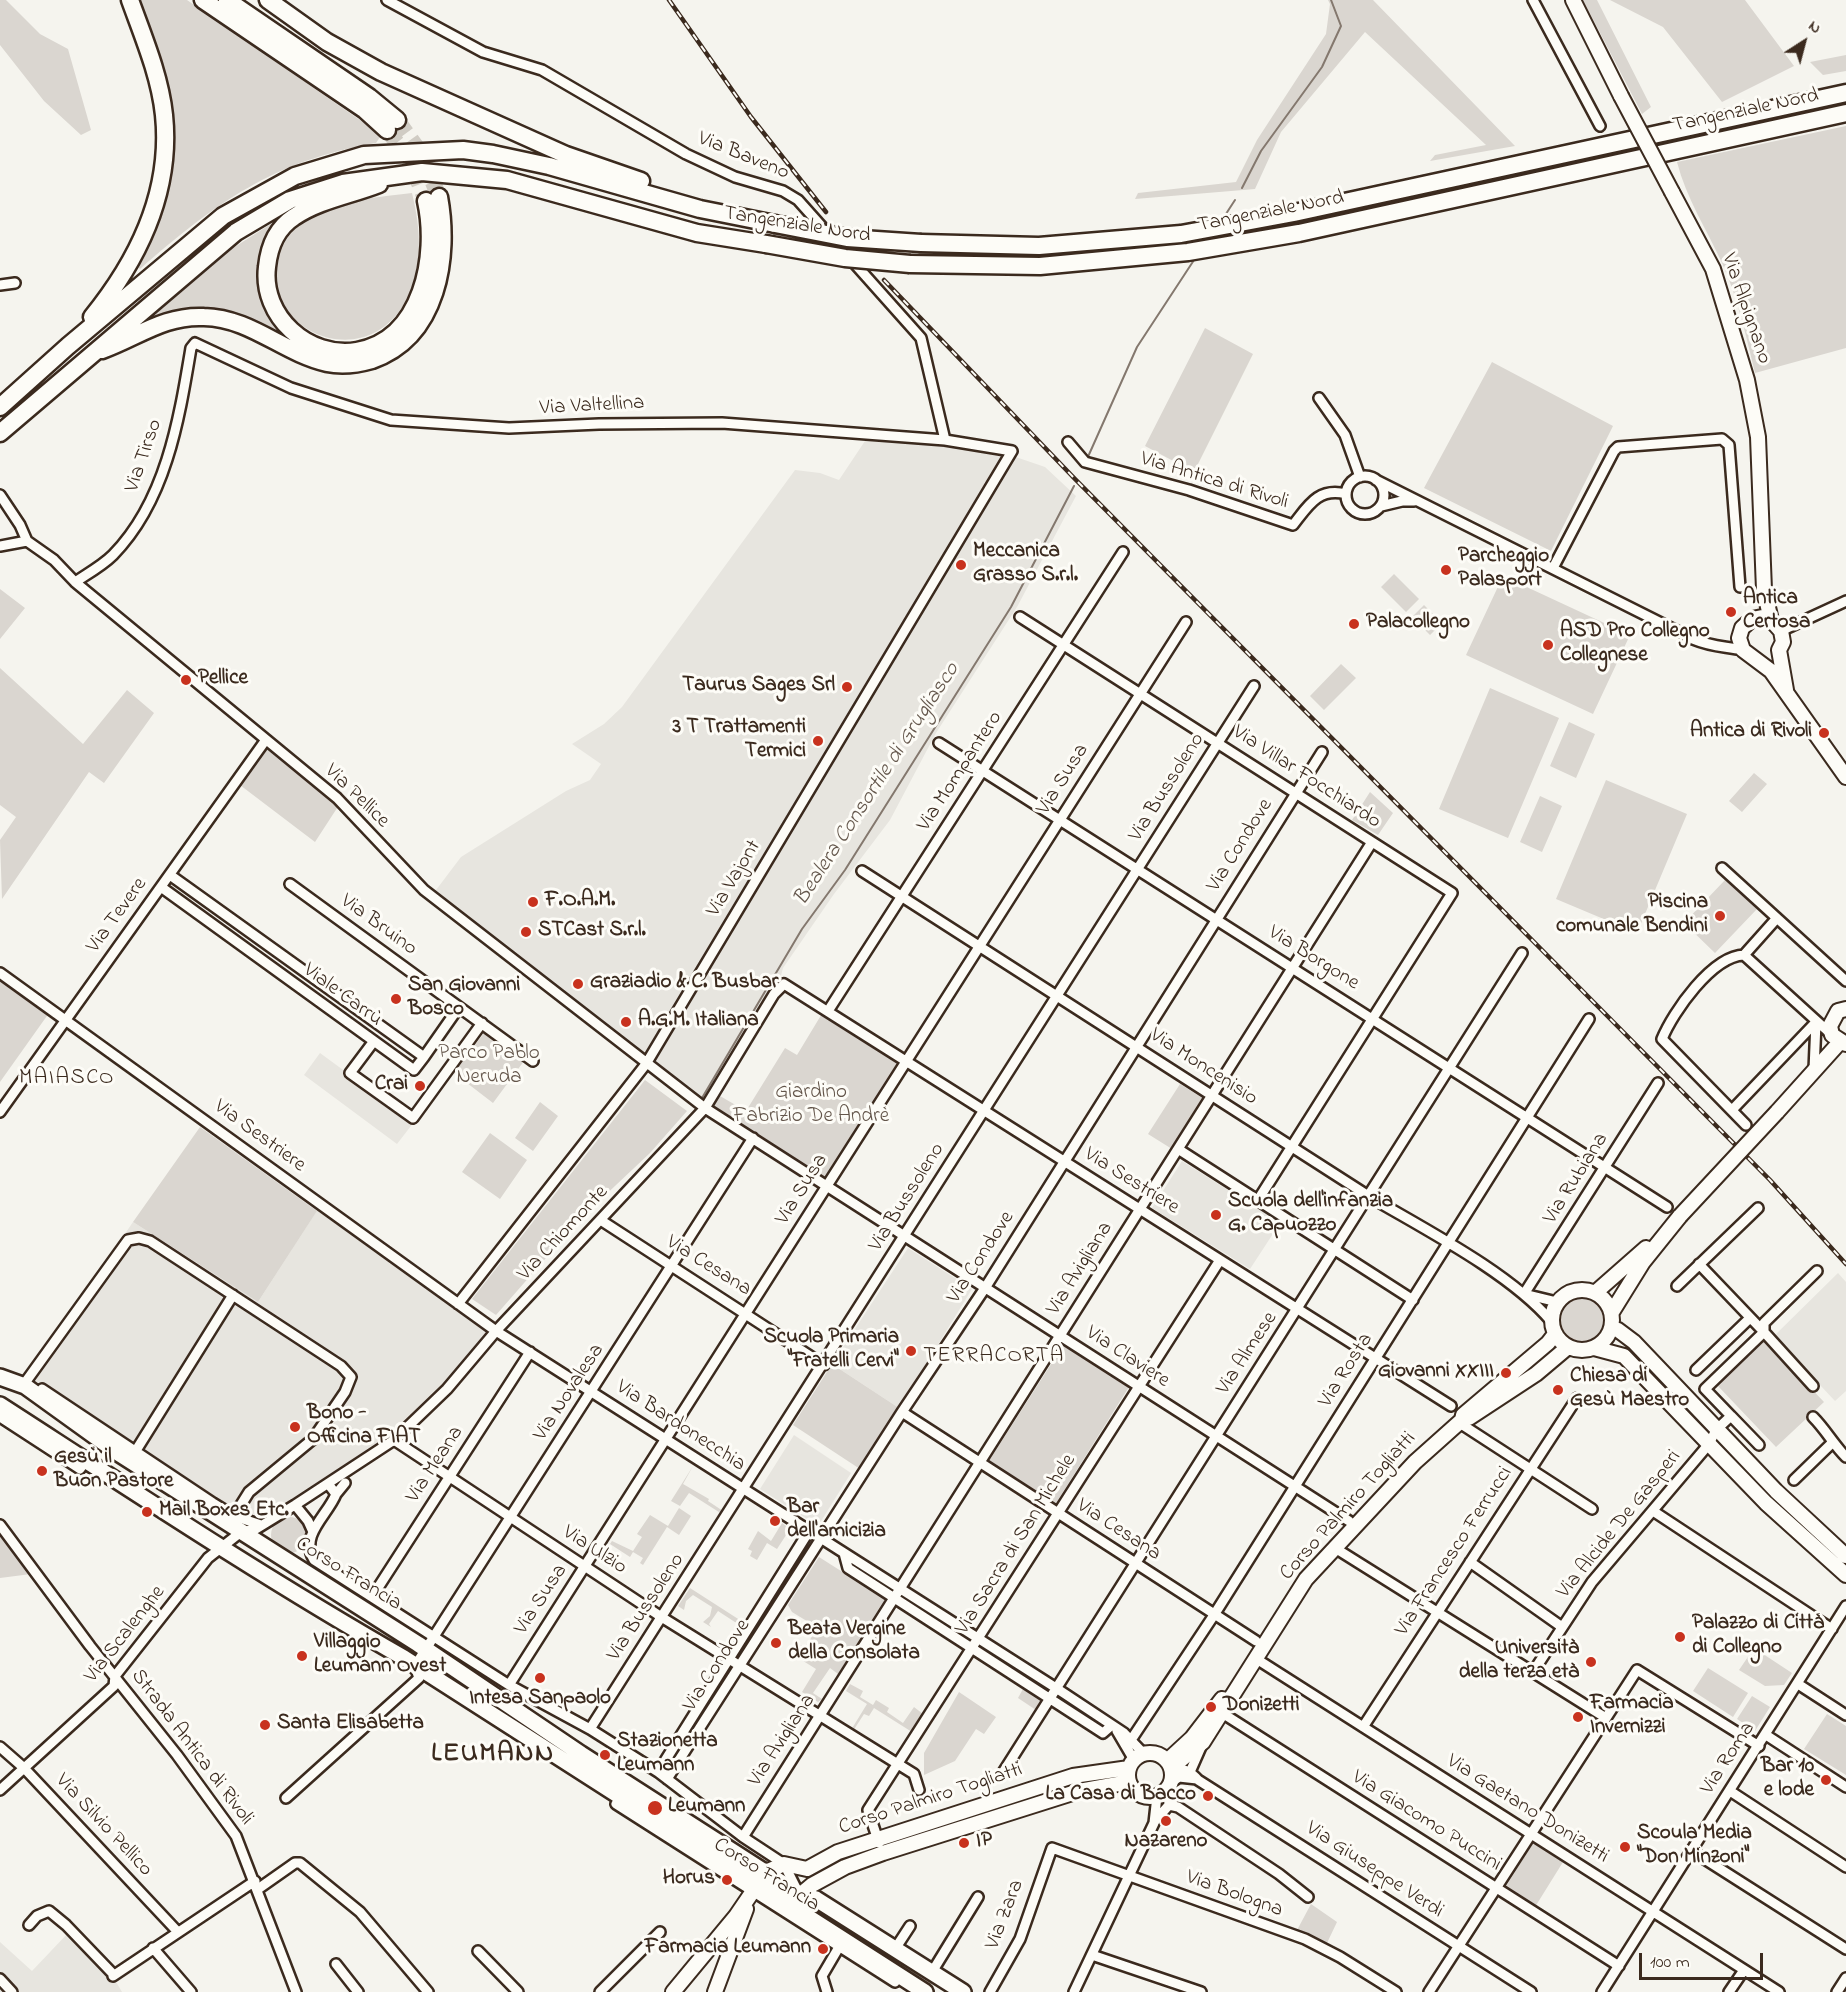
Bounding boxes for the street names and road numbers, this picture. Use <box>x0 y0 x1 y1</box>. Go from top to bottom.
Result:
street label: Tangenziale Nord <box>1671 84 1821 140</box>
street label: Via Baveno <box>694 127 792 187</box>
street label: Tangenziale Nord <box>1196 186 1346 240</box>
street label: Tangenziale Nord <box>722 202 872 250</box>
street label: Via Alpignano <box>1714 250 1776 368</box>
street label: Via Valtellina <box>539 392 645 422</box>
street label: Via Tirso <box>121 416 169 496</box>
street label: Via Antica di Rivoli <box>1137 448 1291 516</box>
street label: Via Mompantero <box>913 707 1009 837</box>
street label: Via Villar Focchiardo <box>1227 721 1385 835</box>
street label: Via Bussoleno <box>1125 729 1211 847</box>
street label: Via Susa <box>1032 740 1096 820</box>
street label: Via Pellice <box>318 760 394 834</box>
street label: Via Condove <box>1203 795 1279 897</box>
street label: Via Vajont <box>702 836 768 922</box>
street label: Via Tevere <box>82 873 154 959</box>
street label: Via Bruino <box>335 890 421 962</box>
street label: Via Borgone <box>1263 921 1363 997</box>
street label: Viale Carrù <box>297 959 387 1033</box>
street label: Via Moncenisio <box>1144 1024 1262 1112</box>
street label: Via Sestriere <box>208 1095 310 1179</box>
street label: Via Rubiana <box>1539 1129 1615 1229</box>
street label: Via Bussoleno <box>865 1139 951 1257</box>
street label: Via Sestriere <box>1079 1143 1183 1221</box>
street label: Via Susa <box>771 1150 835 1230</box>
street label: Via Chiomonte <box>513 1181 615 1287</box>
street label: Via Condove <box>943 1207 1021 1309</box>
street label: Via Avigliana <box>1042 1218 1120 1320</box>
street label: Via Cesana <box>661 1231 755 1303</box>
street label: Via Almese <box>1212 1308 1284 1400</box>
street label: Via Claviere <box>1080 1322 1174 1394</box>
street label: Via Rosta <box>1314 1329 1380 1413</box>
street label: Via Novalesa <box>529 1340 611 1446</box>
street label: Via Bardonecchia <box>610 1376 750 1478</box>
street label: Via Meana <box>402 1422 470 1508</box>
street label: Corso Palmiro Togliatti <box>1276 1427 1422 1587</box>
street label: Via Alcide De Gasperi <box>1552 1446 1688 1604</box>
street label: Via Sacra di San Michele <box>951 1450 1083 1640</box>
street label: Via Francesco Ferrucci <box>1391 1463 1519 1641</box>
street label: Via Cesana <box>1071 1494 1165 1568</box>
street label: Via Ulzio <box>557 1521 631 1581</box>
street label: Corso Francia <box>290 1532 406 1618</box>
street label: Via Bussoleno <box>603 1549 691 1667</box>
street label: Via Susa <box>510 1560 574 1640</box>
street label: Via Scalenghe <box>80 1581 172 1689</box>
street label: Via Condove <box>679 1615 757 1717</box>
street label: Strada Antica di Rivoli <box>124 1665 258 1831</box>
street label: Via Avigliana <box>744 1690 822 1792</box>
street label: Via Roma <box>1696 1718 1762 1800</box>
street label: Via Gaetano Donizetti <box>1441 1750 1613 1870</box>
street label: Corso Palmiro Togliatti <box>836 1758 1026 1842</box>
street label: Via Giacomo Puccini <box>1347 1766 1505 1878</box>
street label: Via Silvio Pellico <box>49 1769 157 1883</box>
street label: Via Giuseppe Verdi <box>1300 1817 1448 1925</box>
street label: Corso Francia <box>708 1833 824 1919</box>
street label: Via Bologna <box>1182 1866 1286 1924</box>
street label: Via Zara <box>981 1877 1031 1953</box>

